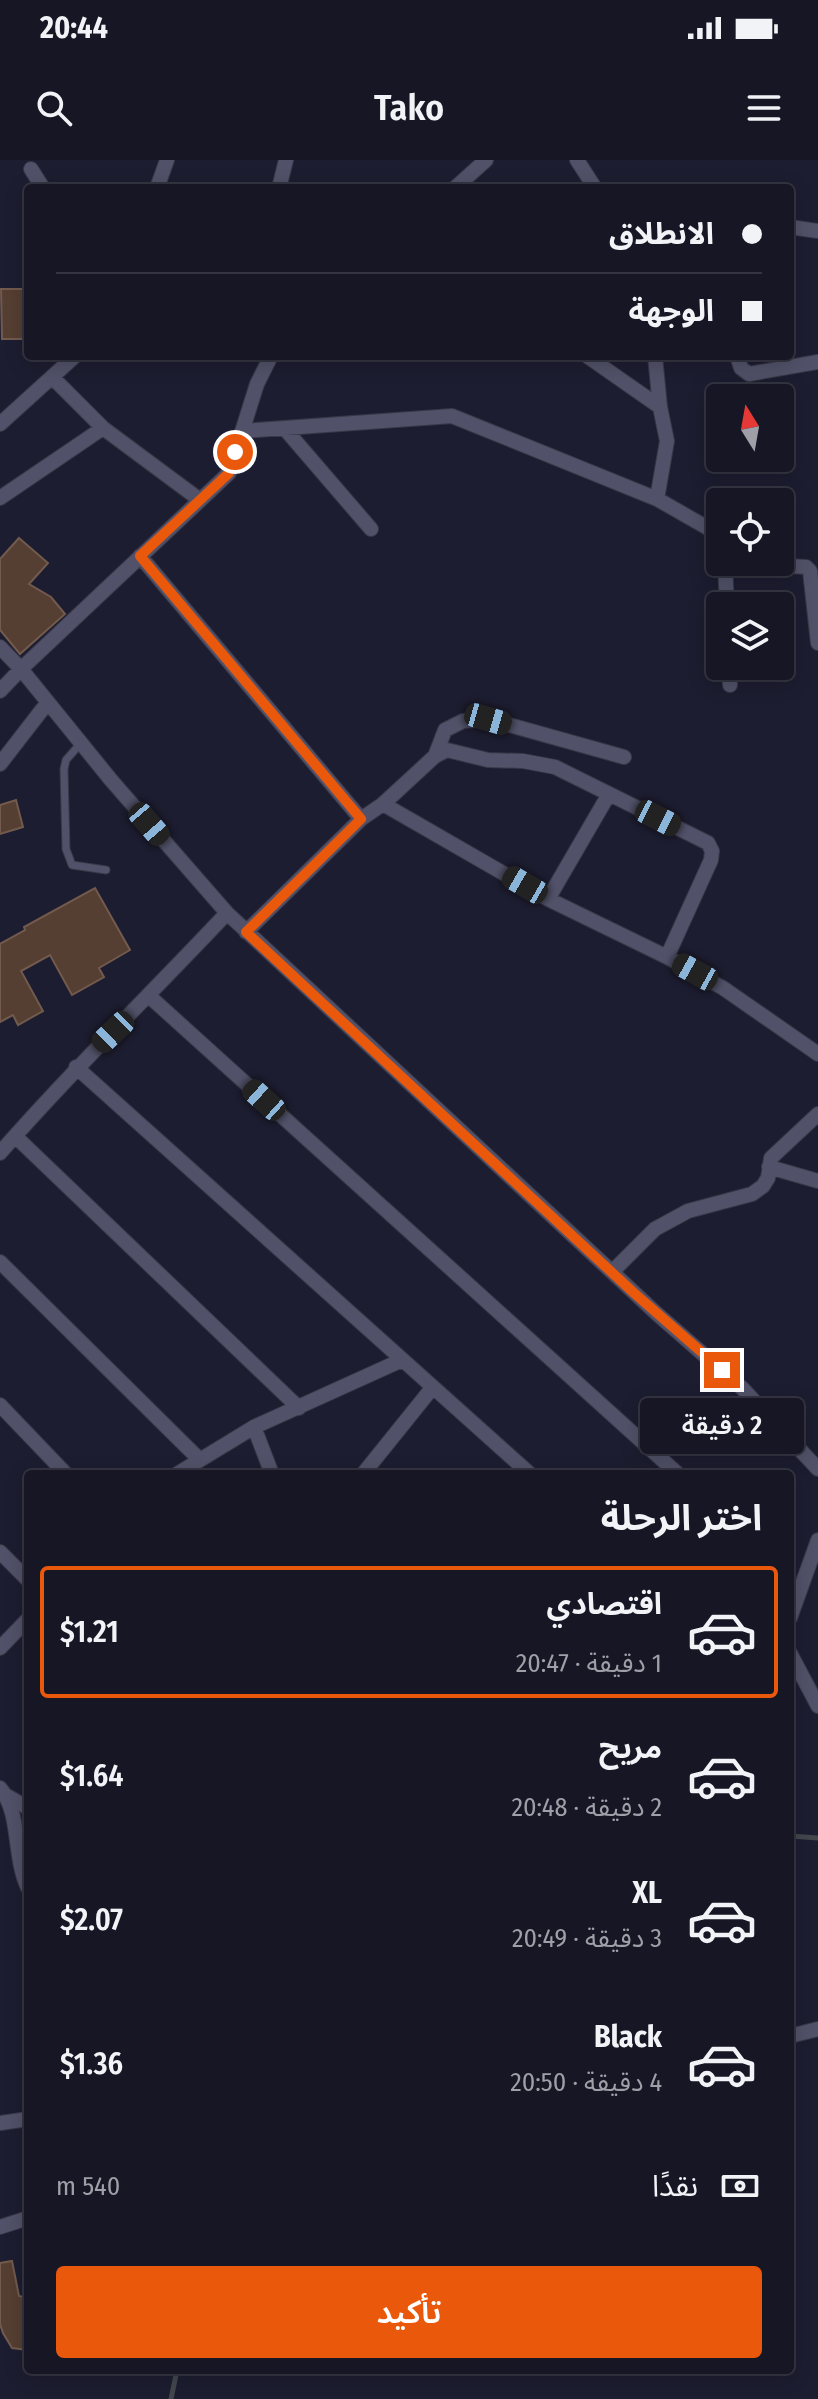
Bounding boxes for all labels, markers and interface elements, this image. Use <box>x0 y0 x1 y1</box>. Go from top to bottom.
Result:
text: 20:44 <box>40 10 108 46</box>
icon: search <box>32 86 76 130</box>
text: Tako <box>374 86 444 130</box>
icon: menu <box>742 86 786 130</box>
text: الانطلاق <box>609 216 714 252</box>
text: الوجهة <box>629 293 714 329</box>
north arrow <box>706 384 794 472</box>
map controls <box>706 384 794 680</box>
route start <box>217 434 253 470</box>
button: locate <box>706 488 794 576</box>
button: layers <box>706 592 794 680</box>
car <box>462 701 514 737</box>
car <box>631 796 685 840</box>
car <box>124 798 174 850</box>
car <box>498 863 552 907</box>
car <box>668 950 722 994</box>
car <box>87 1007 139 1057</box>
car <box>238 1075 290 1125</box>
route end <box>704 1352 740 1388</box>
callout: 2 دقيقة <box>640 1398 804 1454</box>
text: 2 دقيقة <box>682 1410 762 1441</box>
text: اختر الرحلة <box>601 1496 762 1540</box>
text: اقتصادي <box>547 1586 662 1622</box>
icon: car <box>686 1596 758 1668</box>
text: $1.21 <box>60 1614 119 1650</box>
text: 1 دقيقة · 20:47 <box>516 1648 662 1679</box>
text: مريح <box>599 1730 662 1766</box>
icon: car <box>686 1740 758 1812</box>
text: $1.64 <box>60 1758 123 1794</box>
text: 2 دقيقة · 20:48 <box>511 1792 662 1823</box>
text: XL <box>632 1875 662 1911</box>
icon: car <box>686 1884 758 1956</box>
text: $2.07 <box>60 1902 123 1938</box>
text: 3 دقيقة · 20:49 <box>512 1923 662 1954</box>
text: Black <box>594 2019 662 2055</box>
icon: car <box>686 2028 758 2100</box>
text: $1.36 <box>60 2046 123 2082</box>
text: 4 دقيقة · 20:50 <box>510 2067 662 2098</box>
icon: cash <box>718 2164 762 2208</box>
text: نقدًا <box>652 2168 698 2204</box>
text: 540 m <box>56 2171 120 2202</box>
button: تأكيد <box>56 2266 762 2358</box>

